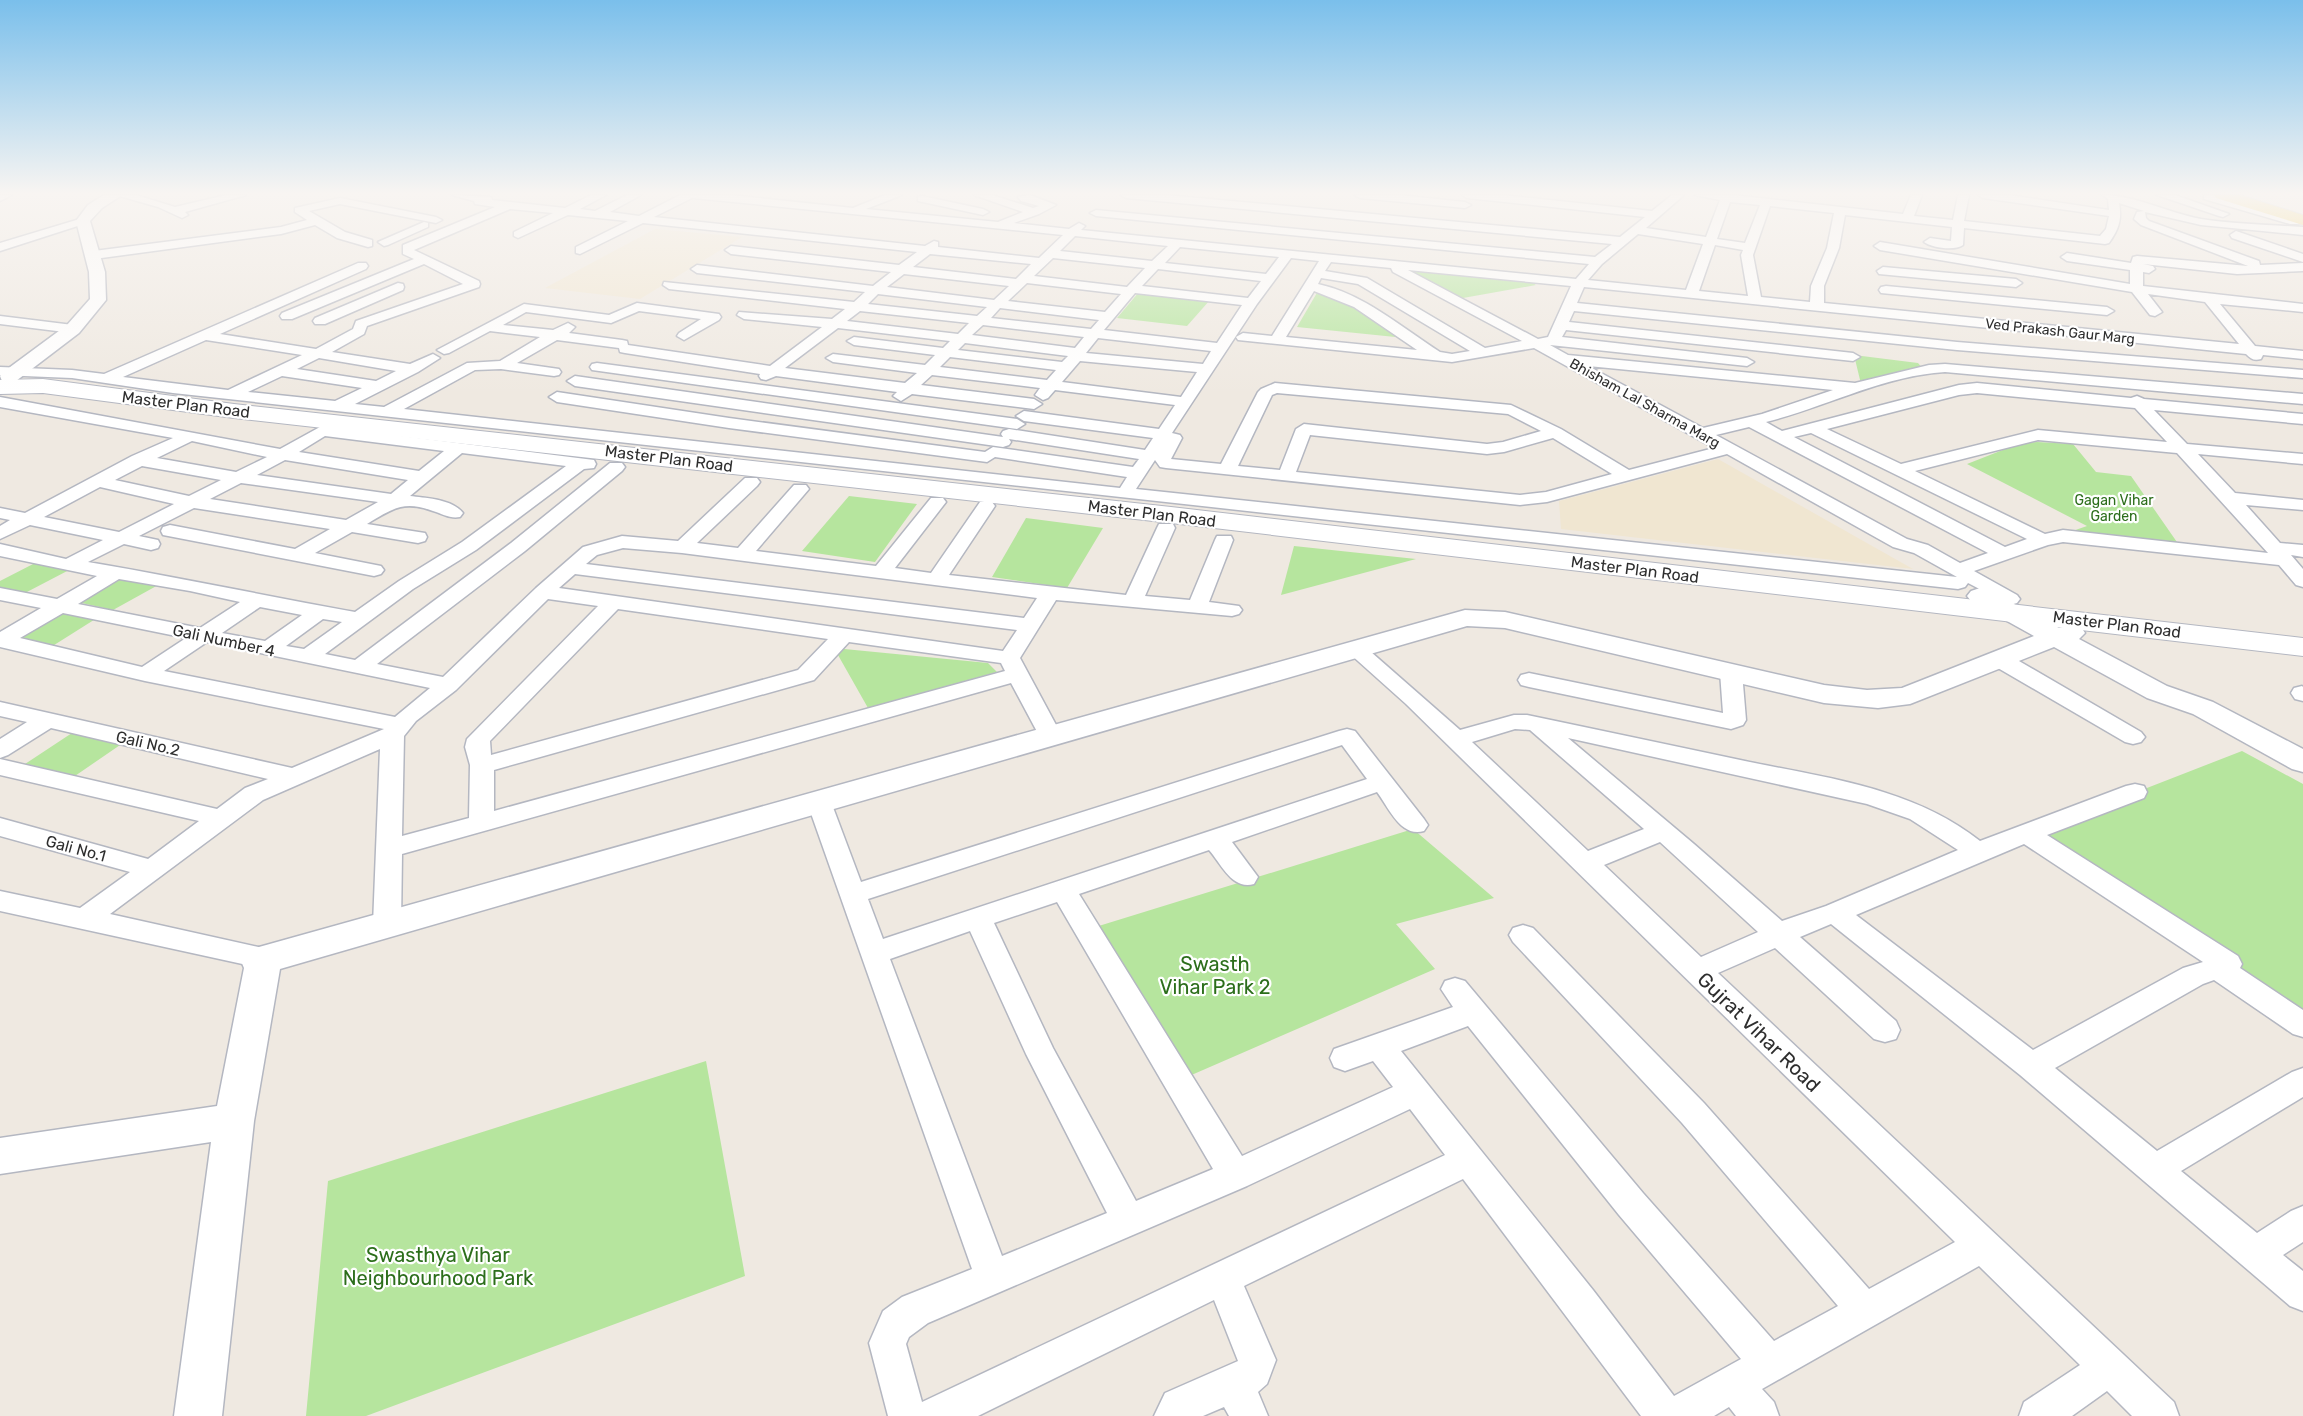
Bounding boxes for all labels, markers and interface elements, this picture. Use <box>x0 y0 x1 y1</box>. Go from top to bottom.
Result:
street label: Ved Prakash Gaur Marg <box>1984 315 2136 348</box>
street label: Bhisham Lal Sharma Marg <box>1567 355 1723 452</box>
street label: Master Plan Road <box>121 387 251 422</box>
street label: Master Plan Road <box>604 441 734 476</box>
park label: Gagan Vihar Garden <box>2075 492 2154 525</box>
street label: Master Plan Road <box>1087 496 1217 531</box>
street label: Master Plan Road <box>1570 552 1700 587</box>
street label: Master Plan Road <box>2052 607 2182 642</box>
street label: Gali Number 4 <box>171 620 277 661</box>
street label: Gali No.2 <box>114 727 182 760</box>
street label: Gali No.1 <box>44 831 108 866</box>
park label: Swasth Vihar Park 2 <box>1159 952 1271 999</box>
street label: Gujrat Vihar Road <box>1692 967 1826 1097</box>
park label: Swasthya Vihar Neighbourhood Park <box>343 1243 534 1290</box>

